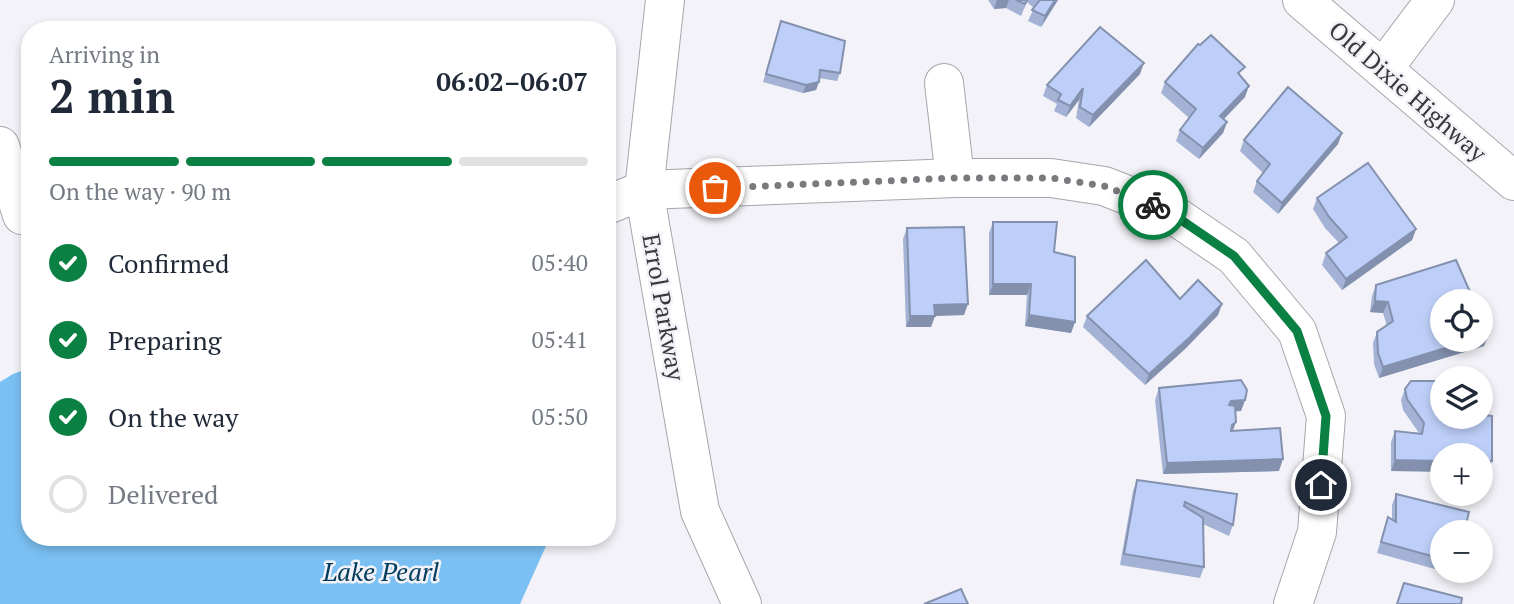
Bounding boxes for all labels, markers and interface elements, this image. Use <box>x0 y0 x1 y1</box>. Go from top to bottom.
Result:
street label: Old Dixie Highway <box>1322 14 1494 169</box>
text: Arriving in <box>49 39 160 70</box>
text: 06:02–06:07 <box>436 64 588 98</box>
text: 2 min <box>49 65 175 126</box>
pin <box>685 158 745 218</box>
icon: bag <box>696 169 734 207</box>
courier <box>1118 170 1188 240</box>
text: On the way · 90 m <box>49 176 231 207</box>
icon: bike <box>1134 186 1172 224</box>
street label: Errol Parkway <box>635 231 693 384</box>
icon: check <box>49 244 87 282</box>
text: Confirmed <box>108 246 229 280</box>
text: 05:40 <box>531 247 588 278</box>
map controls <box>1430 289 1493 583</box>
button: locate <box>1430 289 1493 352</box>
icon: check <box>49 321 87 359</box>
text: Preparing <box>108 323 221 357</box>
text: 05:41 <box>531 324 588 355</box>
button: layers <box>1430 366 1493 429</box>
icon: check <box>49 398 87 436</box>
text: On the way <box>108 400 239 434</box>
text: 05:50 <box>531 401 588 432</box>
button: + <box>1430 443 1493 506</box>
pin <box>1291 455 1351 515</box>
icon: home <box>1302 466 1340 504</box>
text: Delivered <box>108 477 218 511</box>
button: − <box>1430 520 1493 583</box>
water label: Lake Pearl <box>322 554 440 588</box>

